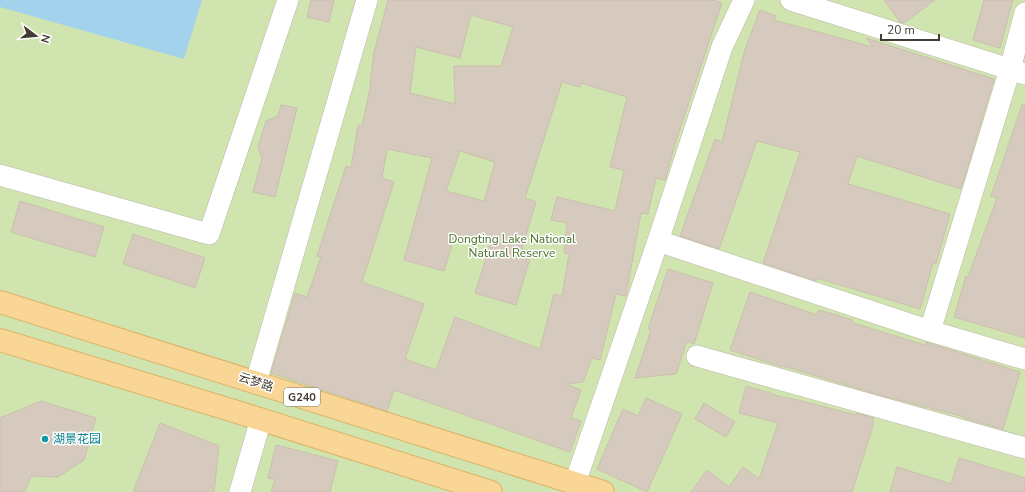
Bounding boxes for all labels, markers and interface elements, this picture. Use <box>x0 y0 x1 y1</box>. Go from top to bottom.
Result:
north arrow <box>16 16 56 56</box>
scale bar <box>881 16 939 42</box>
text: 20 m <box>887 22 915 38</box>
text: N <box>37 33 53 45</box>
park label: Dongting Lake National Natural Reserve <box>448 231 576 261</box>
street label: 云梦路 <box>236 369 276 395</box>
road number: G240 <box>284 388 320 406</box>
place label: 湖景花园 <box>53 431 101 447</box>
marker: 湖景花园 <box>40 434 50 444</box>

